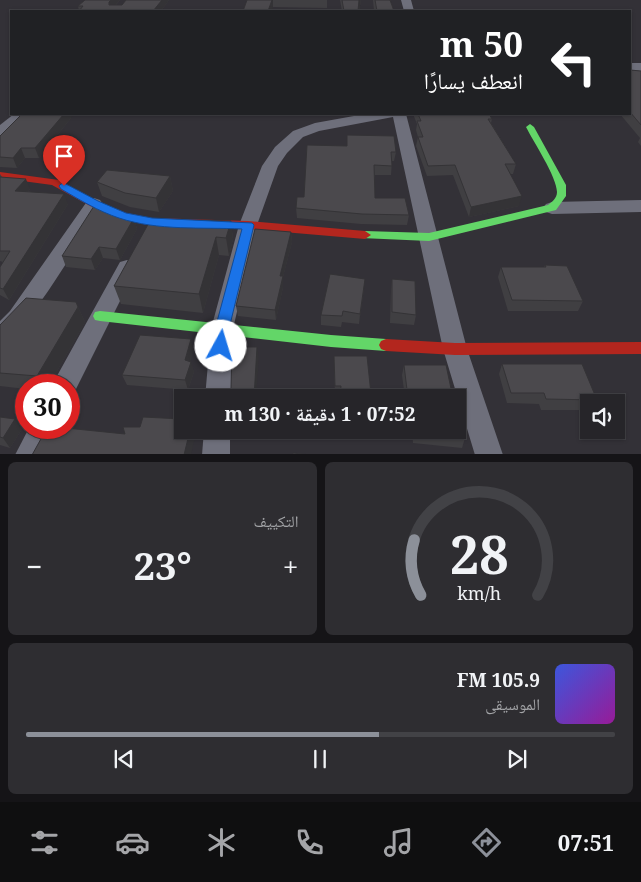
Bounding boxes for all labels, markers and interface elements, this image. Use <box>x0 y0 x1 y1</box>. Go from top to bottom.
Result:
text: 50 m <box>440 20 523 67</box>
icon: left <box>541 30 606 95</box>
text: انعطف يسارًا <box>424 65 523 95</box>
pin <box>43 135 85 186</box>
icon: arrive <box>50 142 78 170</box>
position arrow <box>194 319 246 371</box>
speed limit sign: 30 <box>15 374 80 439</box>
map controls <box>580 394 625 439</box>
button: sound <box>580 394 625 439</box>
text: 07:52 · 1 دقيقة · 130 m <box>224 401 416 427</box>
text: التكييف <box>254 510 299 532</box>
text: 28 <box>449 518 508 589</box>
text: 23° <box>133 539 192 591</box>
text: − <box>26 547 42 585</box>
text: + <box>283 547 298 585</box>
text: km/h <box>457 581 501 605</box>
text: 105.9 FM <box>457 667 540 693</box>
text: الموسيقى <box>485 693 540 715</box>
icon: previous <box>110 745 138 773</box>
icon: pause <box>306 745 334 773</box>
icon: next <box>503 745 531 773</box>
icon: filters <box>27 825 62 860</box>
icon: car <box>115 825 150 860</box>
icon: climate <box>204 825 239 860</box>
icon: phone <box>292 825 327 860</box>
icon: music <box>381 825 416 860</box>
icon: directions <box>469 825 504 860</box>
text: 07:51 <box>558 827 614 857</box>

